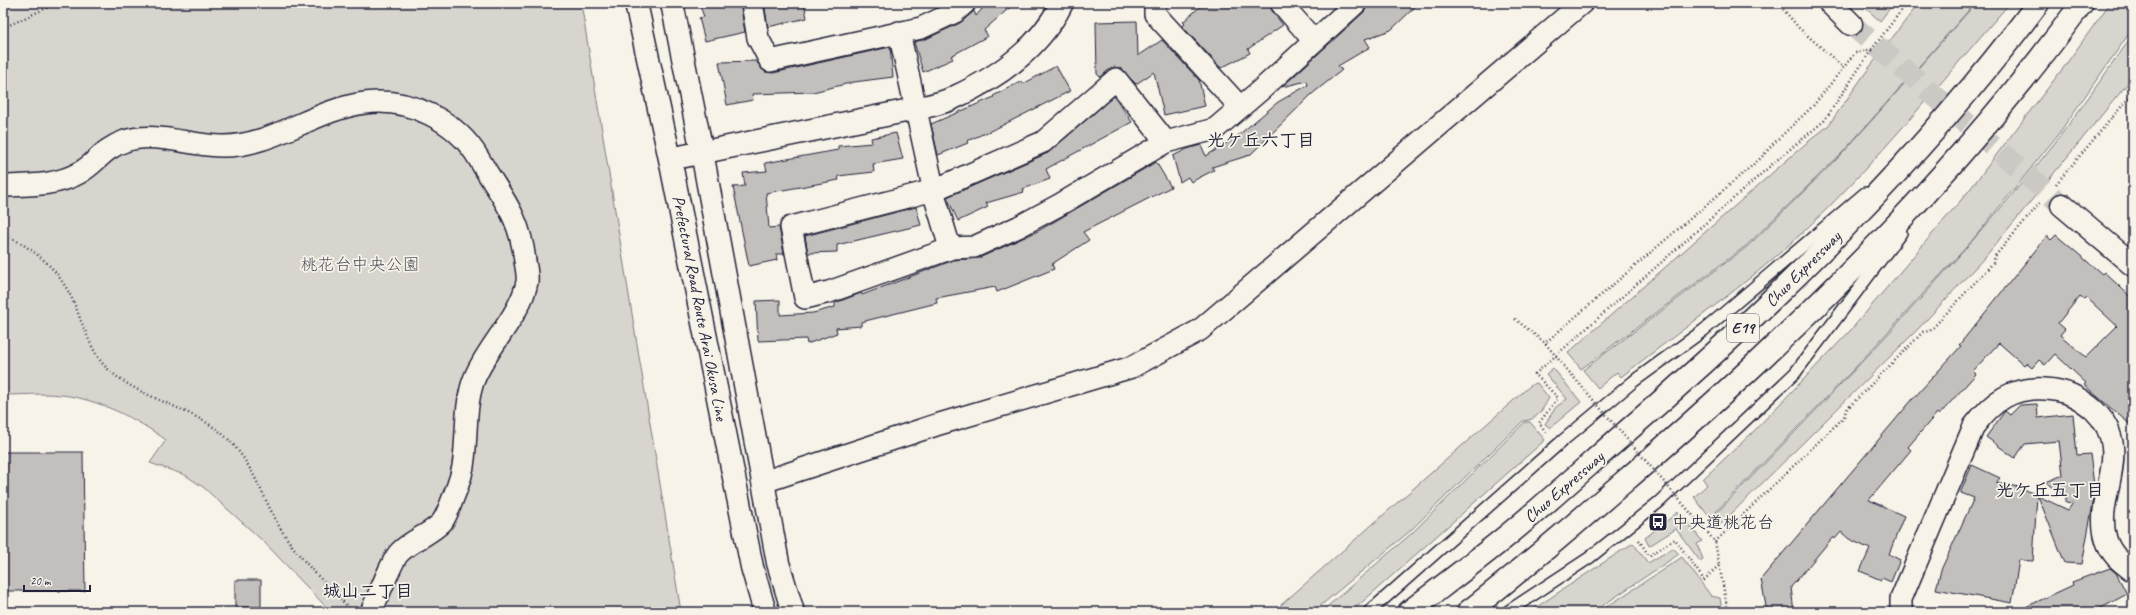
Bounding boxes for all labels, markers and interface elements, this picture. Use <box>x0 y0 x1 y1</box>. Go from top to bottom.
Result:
district label: 光ケ丘六丁目 <box>1207 129 1315 151</box>
street label: Prefectural Road Route Arai Okusa Line <box>668 194 732 424</box>
street label: Chuo Expressway <box>1761 226 1846 311</box>
park label: 桃花台中央公園 <box>301 254 420 275</box>
road number: E19 <box>1727 314 1759 342</box>
street label: Chuo Expressway <box>1520 446 1609 527</box>
district label: 光ケ丘五丁目 <box>1996 479 2104 501</box>
bus stop icon: 中央道桃花台 <box>1647 511 1669 533</box>
place label: 中央道桃花台 <box>1672 512 1774 533</box>
scale bar <box>24 567 90 593</box>
text: 20 m <box>30 573 52 589</box>
district label: 城山二丁目 <box>323 580 413 602</box>

